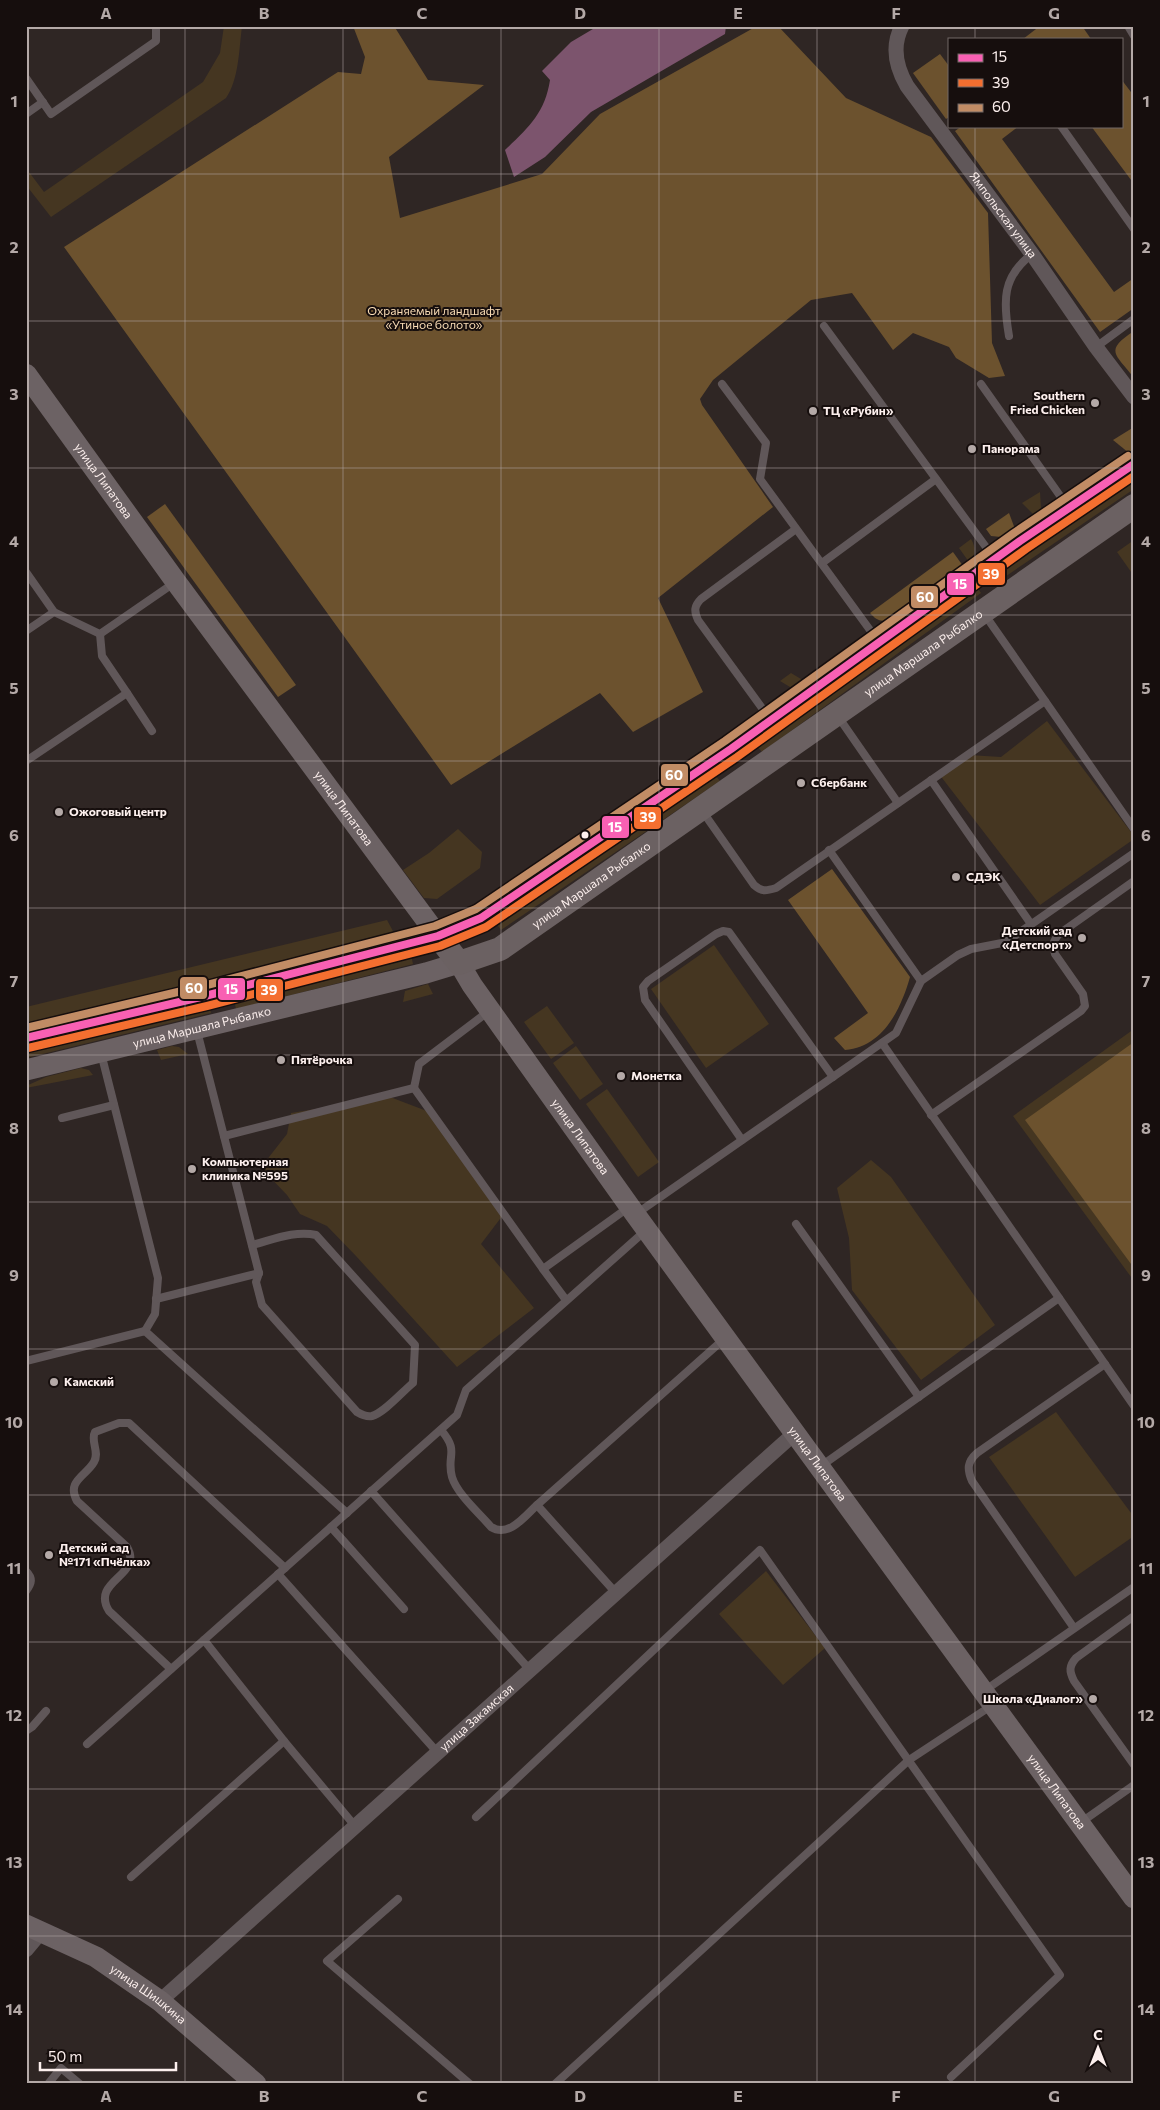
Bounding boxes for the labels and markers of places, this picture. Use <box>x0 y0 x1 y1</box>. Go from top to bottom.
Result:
place label: Southern Fried Chicken <box>1010 388 1085 416</box>
marker: Southern Fried Chicken <box>1089 397 1101 409</box>
place label: ТЦ «Рубин» <box>823 403 894 417</box>
marker: ТЦ «Рубин» <box>807 405 819 417</box>
place label: Панорама <box>982 441 1040 455</box>
marker: Панорама <box>966 443 978 455</box>
place label: Сбербанк <box>811 775 867 789</box>
marker: Сбербанк <box>795 777 807 789</box>
place label: Ожоговый центр <box>69 804 167 818</box>
marker: Ожоговый центр <box>53 806 65 818</box>
unlabelled marker <box>580 830 590 840</box>
place label: СДЭК <box>966 869 1001 883</box>
marker: СДЭК <box>950 871 962 883</box>
place label: Детский сад «Детспорт» <box>1002 923 1073 951</box>
marker: Детский сад «Детспорт» <box>1076 932 1088 944</box>
place label: Пятёрочка <box>291 1052 353 1066</box>
marker: Пятёрочка <box>275 1054 287 1066</box>
place label: Монетка <box>631 1068 682 1082</box>
marker: Монетка <box>615 1070 627 1082</box>
place label: Компьютерная клиника №595 <box>202 1154 288 1182</box>
marker: Компьютерная клиника №595 <box>186 1163 198 1175</box>
place label: Камский <box>64 1374 114 1388</box>
marker: Камский <box>48 1376 60 1388</box>
place label: Детский сад №171 «Пчёлка» <box>59 1540 151 1568</box>
marker: Детский сад №171 «Пчёлка» <box>43 1549 55 1561</box>
place label: Школа «Диалог» <box>983 1691 1083 1705</box>
marker: Школа «Диалог» <box>1087 1693 1099 1705</box>

